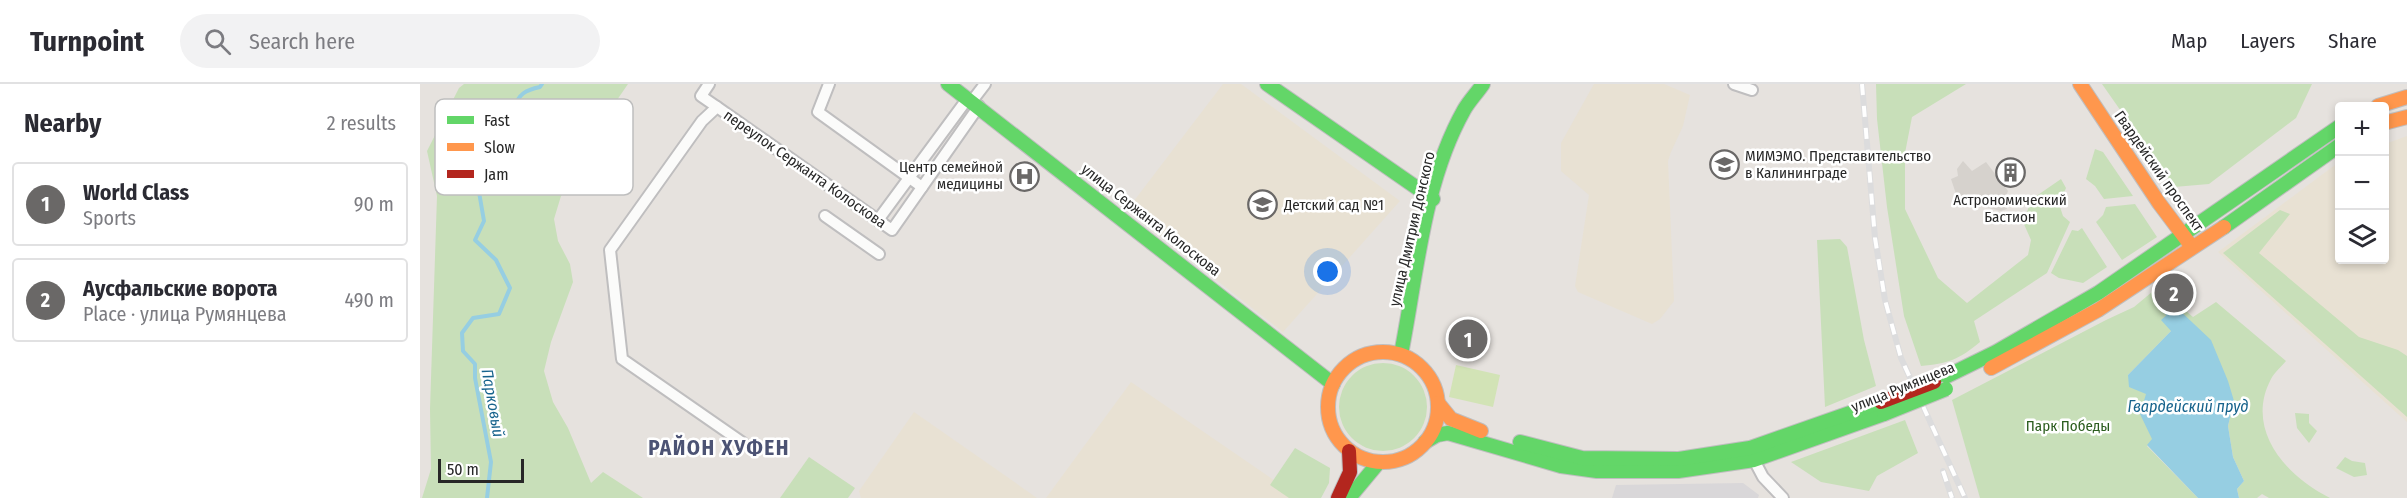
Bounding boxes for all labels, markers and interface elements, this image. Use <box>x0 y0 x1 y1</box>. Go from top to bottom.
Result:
search box <box>180 14 600 68</box>
text: Turnpoint <box>30 25 144 58</box>
icon: search <box>201 25 234 58</box>
text: Search here <box>249 28 355 55</box>
text: Map <box>2171 28 2207 54</box>
text: Layers <box>2240 28 2295 54</box>
text: Share <box>2328 28 2377 54</box>
legend <box>435 99 633 195</box>
map controls <box>2335 102 2389 264</box>
button: + <box>2335 102 2389 156</box>
street label: переулок Сержанта Колоскова <box>720 106 890 232</box>
street label: Гвардейский проспект <box>2111 107 2208 236</box>
text: Nearby <box>24 108 101 139</box>
text: 2 results <box>327 111 396 135</box>
text: Fast <box>484 111 511 130</box>
text: Slow <box>484 138 515 157</box>
place label: МИМЭМО. Представительство в Калининграде <box>1745 147 1931 182</box>
school or university icon: МИМЭМО. Представительство в Калининграде <box>1708 149 1740 181</box>
street label: улица Дмитрия Донского <box>1385 150 1439 308</box>
button: − <box>2335 156 2389 210</box>
building icon: Астрономический Бастион <box>1994 157 2026 189</box>
place label: Центр семейной медицины <box>899 158 1003 193</box>
hospital icon: Центр семейной медицины <box>1008 160 1040 192</box>
street label: улица Сержанта Колоскова <box>1078 160 1224 280</box>
text: Jam <box>484 165 509 184</box>
text: World Class <box>83 179 189 206</box>
school or university icon: Детский сад №1 <box>1247 189 1279 221</box>
place label: Астрономический Бастион <box>1953 191 2067 226</box>
text: 1 <box>41 192 50 216</box>
text: 90 m <box>354 192 394 216</box>
place label: Детский сад №1 <box>1283 196 1384 214</box>
text: Sports <box>83 206 136 230</box>
button: layers <box>2335 210 2389 264</box>
your location <box>1313 257 1342 286</box>
pin: 2 <box>2154 270 2194 316</box>
text: Аусфальские ворота <box>83 275 277 302</box>
text: 2 <box>41 288 50 312</box>
text: 490 m <box>344 288 394 312</box>
text: Place · улица Румянцева <box>83 302 287 326</box>
pin: 1 <box>1448 316 1488 362</box>
street label: улица Румянцева <box>1849 358 1957 416</box>
water label: Парковый <box>478 367 508 439</box>
water label: Гвардейский пруд <box>2127 397 2249 416</box>
park label: Парк Победы <box>2026 417 2110 435</box>
district label: РАЙОН ХУФЕН <box>648 434 790 461</box>
scale bar <box>438 456 524 484</box>
text: 50 m <box>447 460 479 479</box>

